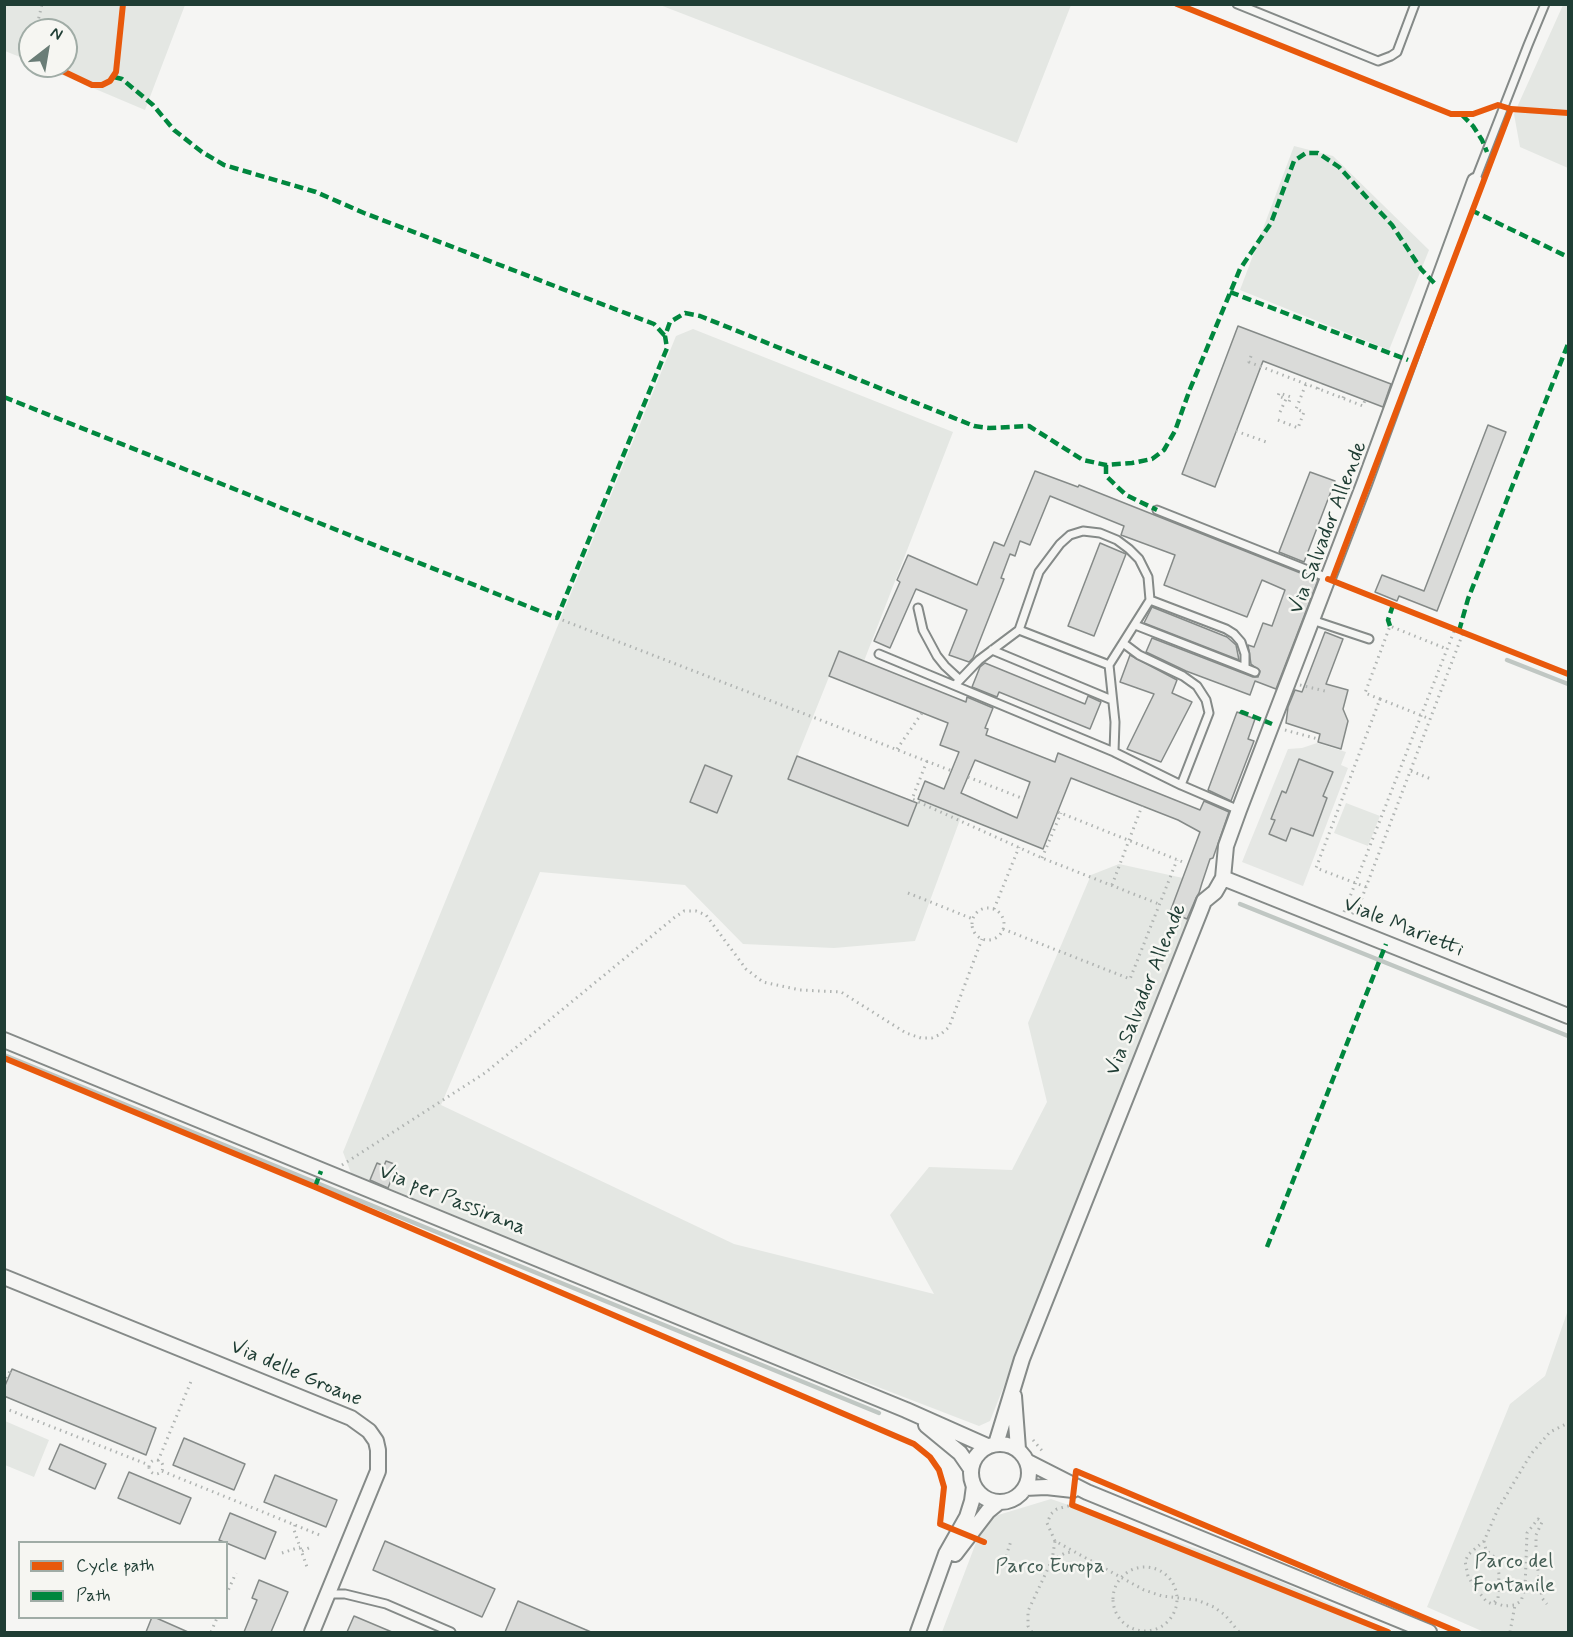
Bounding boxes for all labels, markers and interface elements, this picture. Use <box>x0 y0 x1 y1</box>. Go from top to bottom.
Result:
north arrow <box>18 18 78 78</box>
text: N <box>47 22 66 46</box>
street label: Via Salvador Allende <box>1284 438 1374 618</box>
street label: Viale Marietti <box>1339 892 1467 964</box>
street label: Via Salvador Allende <box>1101 900 1193 1080</box>
street label: Via per Passirana <box>375 1160 529 1242</box>
street label: Via delle Groane <box>226 1335 366 1413</box>
legend <box>18 1541 228 1619</box>
park label: Parco del Fontanile <box>1473 1550 1555 1600</box>
text: Cycle path <box>76 1554 154 1578</box>
park label: Parco Europa <box>995 1555 1105 1581</box>
text: Path <box>76 1584 111 1608</box>

